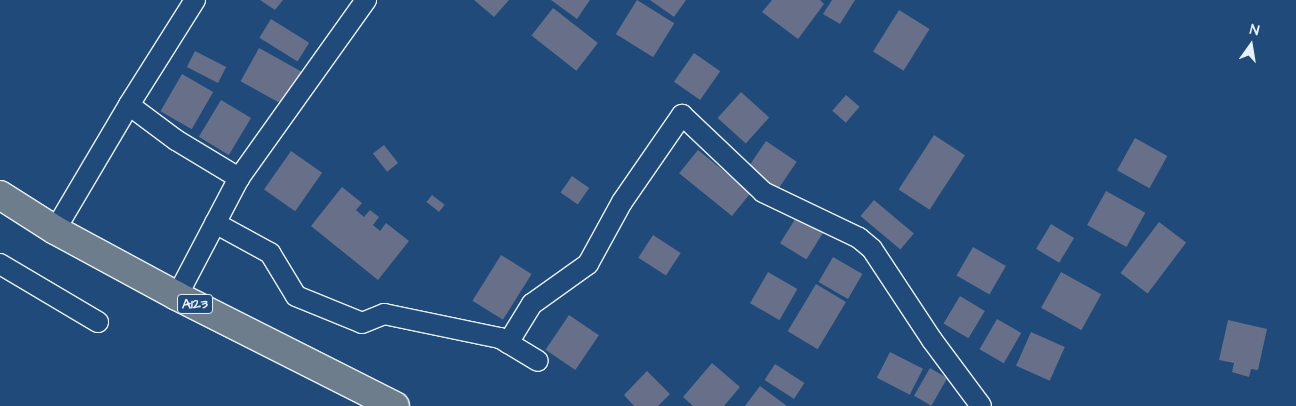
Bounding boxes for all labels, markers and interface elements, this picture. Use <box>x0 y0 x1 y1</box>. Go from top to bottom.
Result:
north arrow <box>1226 20 1276 70</box>
text: N <box>1248 20 1261 41</box>
road number: A123 <box>176 292 214 316</box>

